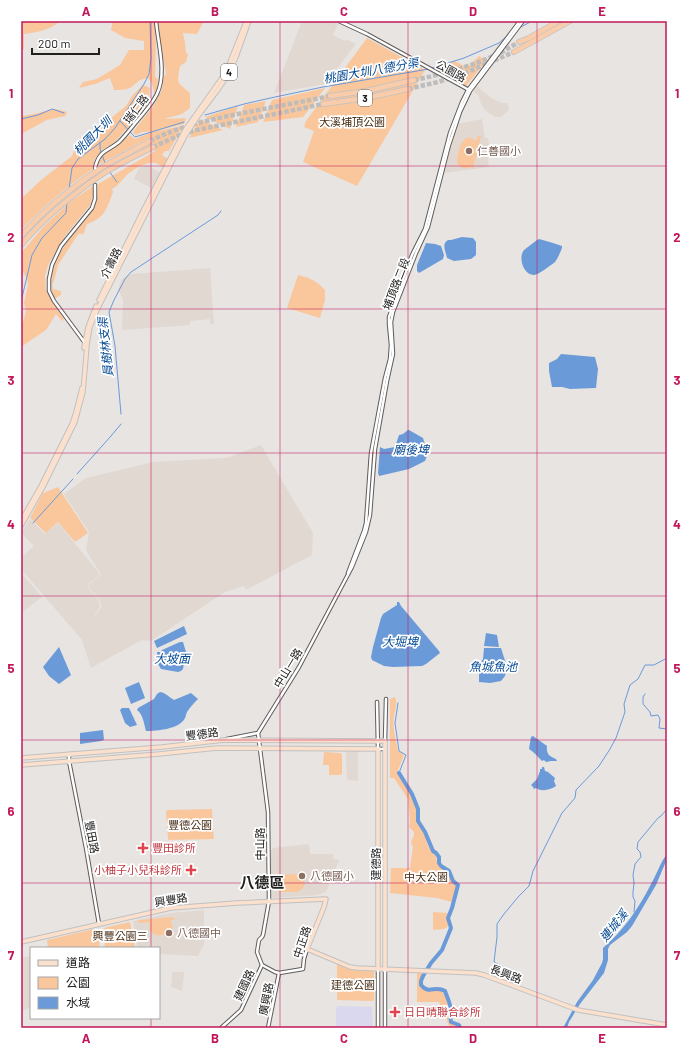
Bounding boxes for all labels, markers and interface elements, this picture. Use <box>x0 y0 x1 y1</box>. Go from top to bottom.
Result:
text: A <box>82 3 91 19</box>
text: B <box>211 3 219 19</box>
text: C <box>340 3 348 19</box>
text: D <box>469 3 477 19</box>
text: E <box>598 3 606 19</box>
scale bar <box>32 30 99 56</box>
text: 200 m <box>38 36 70 50</box>
water label: 桃園大圳八德分渠 <box>322 54 421 85</box>
street label: 公園路 <box>434 57 469 84</box>
road number: 4 <box>221 64 237 80</box>
text: 1 <box>9 85 13 101</box>
text: 1 <box>675 85 679 101</box>
road number: 3 <box>358 90 372 106</box>
street label: 瑞仁路 <box>120 92 151 126</box>
water label: 桃園大圳 <box>70 112 116 157</box>
park label: 大溪埔頂公園 <box>319 115 385 128</box>
place label: 仁善國小 <box>477 144 521 157</box>
marker: 仁善國小 <box>464 146 474 156</box>
text: 2 <box>7 229 15 245</box>
text: 2 <box>673 229 681 245</box>
street label: 介壽路 <box>97 245 124 280</box>
street label: 埔頂路二段 <box>380 256 411 312</box>
water label: 員樹林支渠 <box>95 315 115 378</box>
text: 3 <box>7 372 15 388</box>
text: 3 <box>673 372 681 388</box>
water label: 廟後埤 <box>393 442 431 456</box>
text: 4 <box>7 516 15 532</box>
text: 4 <box>673 516 681 532</box>
water label: 大堀埤 <box>382 634 420 648</box>
street label: 中山一路 <box>271 646 304 690</box>
water label: 大坡面 <box>154 651 192 665</box>
water label: 魚城魚池 <box>469 659 519 673</box>
text: 5 <box>7 660 15 676</box>
text: 5 <box>673 660 681 676</box>
street label: 豐德路 <box>185 725 219 742</box>
text: 6 <box>8 803 15 819</box>
text: 6 <box>674 803 681 819</box>
park label: 豐德公園 <box>168 818 212 831</box>
street label: 豐田路 <box>83 819 102 854</box>
street label: 中山路 <box>253 828 266 861</box>
place label: 豐田診所 <box>152 841 196 854</box>
marker: 豐田診所 <box>137 842 149 854</box>
street label: 建德路 <box>369 848 382 881</box>
place label: 小柚子小兒科診所 <box>94 863 182 876</box>
marker: 小柚子小兒科診所 <box>185 864 197 876</box>
place label: 八德國小 <box>310 869 354 882</box>
park label: 中大公園 <box>404 870 448 883</box>
marker: 八德國小 <box>297 871 307 881</box>
district label: 八德區 <box>239 873 285 891</box>
street label: 興豐路 <box>154 891 188 909</box>
water label: 連城溪 <box>596 905 631 944</box>
street label: 中正路 <box>290 924 313 960</box>
place label: 八德國中 <box>177 926 221 939</box>
marker: 八德國中 <box>164 928 174 938</box>
park label: 興豐公園三 <box>93 929 148 942</box>
text: 7 <box>8 947 15 963</box>
legend <box>30 947 160 1019</box>
text: 7 <box>674 947 681 963</box>
text: 道路 <box>66 955 90 969</box>
street label: 長興路 <box>488 962 524 985</box>
street label: 建國路 <box>231 967 256 1002</box>
text: 公園 <box>66 975 90 989</box>
park label: 建德公園 <box>331 978 375 991</box>
street label: 廣興路 <box>256 981 275 1016</box>
text: 水域 <box>66 995 90 1009</box>
place label: 日日晴聯合診所 <box>404 1005 481 1018</box>
marker: 日日晴聯合診所 <box>389 1006 401 1018</box>
text: A <box>82 1030 91 1046</box>
text: B <box>211 1030 219 1046</box>
text: C <box>340 1030 348 1046</box>
text: D <box>469 1030 477 1046</box>
text: E <box>598 1030 606 1046</box>

